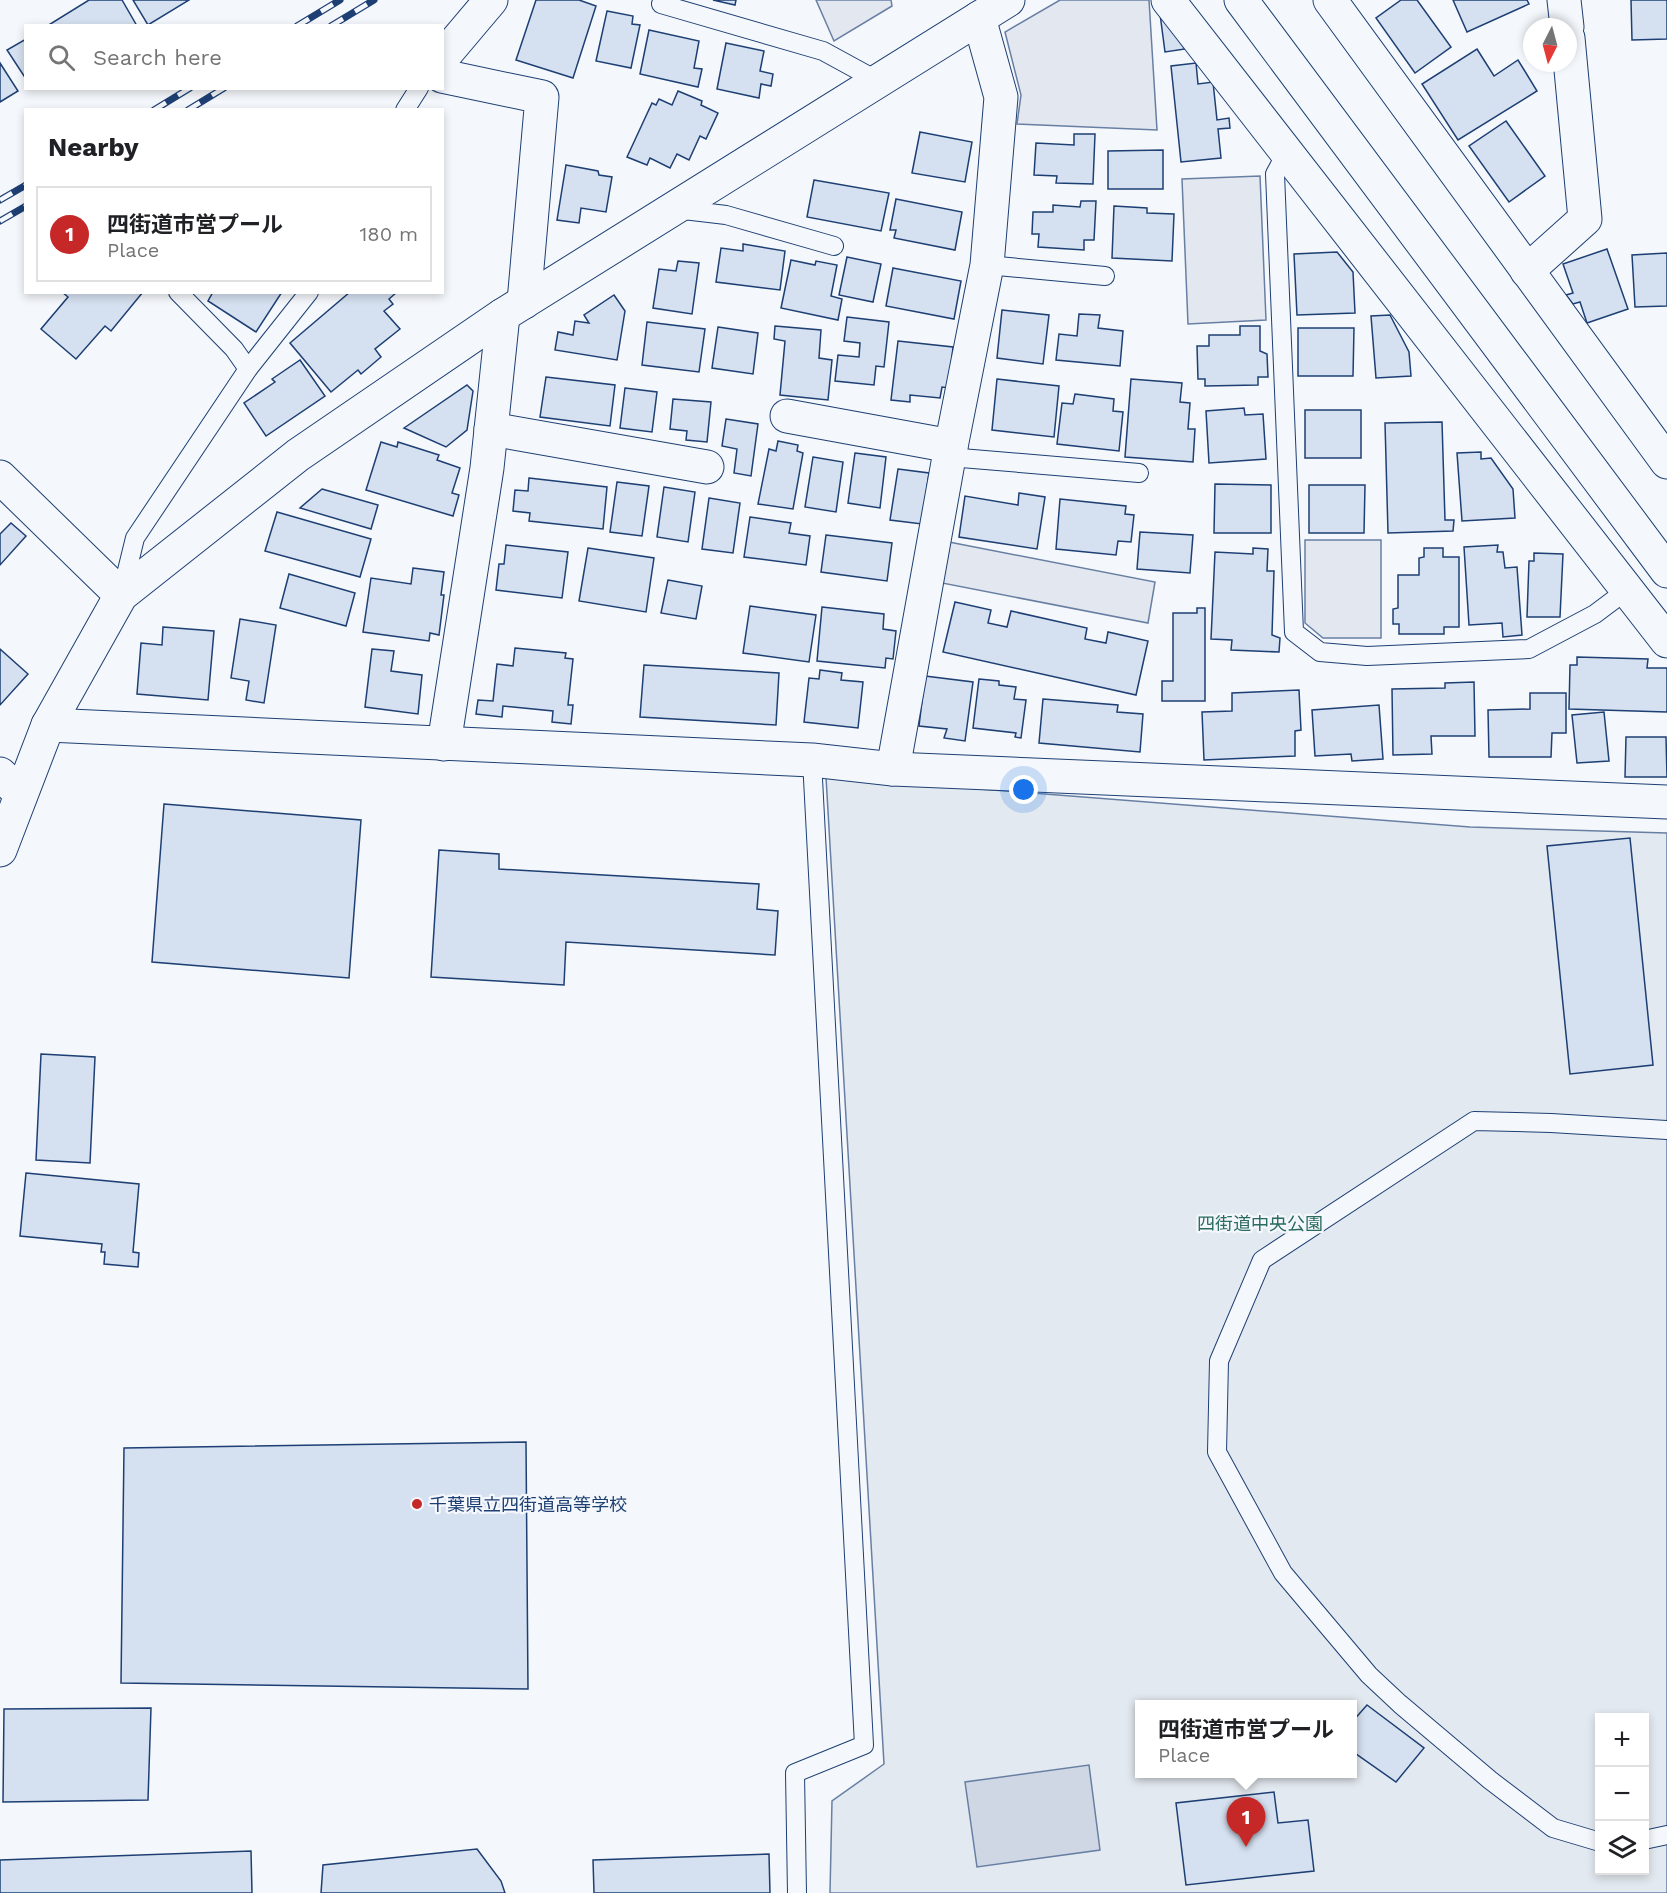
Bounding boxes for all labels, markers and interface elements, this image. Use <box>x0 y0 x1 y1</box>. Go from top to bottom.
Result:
north arrow <box>1523 18 1577 72</box>
search box <box>24 24 444 90</box>
icon: search <box>45 41 78 74</box>
text: Search here <box>93 45 222 70</box>
text: Nearby <box>48 132 139 162</box>
text: 四街道市営プール <box>107 212 283 237</box>
text: 1 <box>65 222 74 246</box>
text: 180 m <box>360 222 418 246</box>
text: Place <box>107 238 159 262</box>
your location <box>1009 775 1038 804</box>
park label: 四街道中央公園 <box>1197 1213 1323 1234</box>
place label: 千葉県立四街道高等学校 <box>429 1494 627 1515</box>
marker: 千葉県立四街道高等学校 <box>410 1497 424 1511</box>
popup <box>1135 1700 1357 1778</box>
map controls <box>1595 1713 1649 1875</box>
button: + <box>1595 1713 1649 1767</box>
text: 四街道市営プール <box>1158 1717 1334 1742</box>
text: Place <box>1158 1743 1210 1767</box>
button: − <box>1595 1767 1649 1821</box>
pin: 1 <box>1226 1798 1266 1847</box>
button: layers <box>1595 1821 1649 1875</box>

